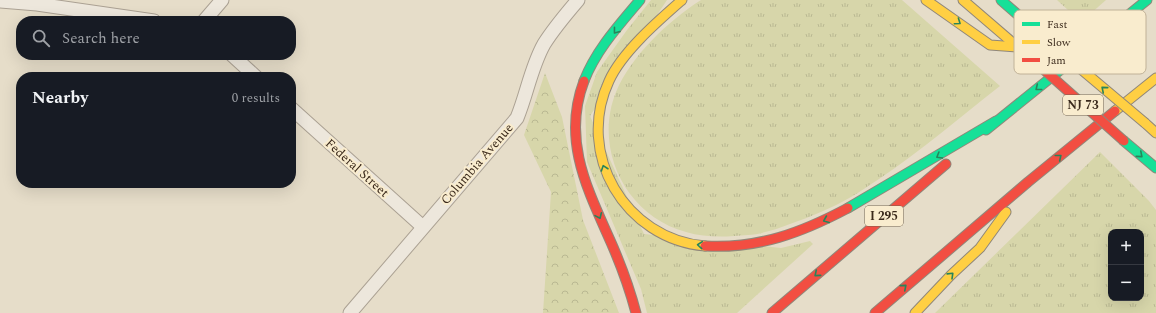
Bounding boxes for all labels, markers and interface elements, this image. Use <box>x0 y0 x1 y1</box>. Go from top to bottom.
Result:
legend <box>1014 10 1146 74</box>
search box <box>16 16 296 60</box>
text: Fast <box>1047 16 1068 33</box>
one-way arrow <box>954 17 961 25</box>
one-way arrow <box>613 26 620 33</box>
icon: search <box>30 27 52 49</box>
text: Search here <box>62 27 140 50</box>
text: Slow <box>1047 34 1071 51</box>
text: Jam <box>1047 52 1066 69</box>
one-way arrow <box>1035 83 1042 90</box>
text: Nearby <box>32 85 88 111</box>
one-way arrow <box>1102 86 1109 93</box>
text: 0 results <box>232 88 280 108</box>
road number: NJ 73 <box>1063 95 1103 115</box>
street label: Columbia Avenue <box>436 119 518 209</box>
street label: Federal Street <box>321 134 394 203</box>
one-way arrow <box>1135 150 1143 157</box>
one-way arrow <box>936 151 943 158</box>
one-way arrow <box>1054 154 1061 161</box>
one-way arrow <box>601 164 609 171</box>
road number: I 295 <box>865 206 903 226</box>
one-way arrow <box>594 212 602 219</box>
one-way arrow <box>822 215 829 223</box>
map controls <box>1108 229 1144 301</box>
button: + <box>1108 229 1144 265</box>
one-way arrow <box>697 240 703 249</box>
button: − <box>1108 265 1144 301</box>
one-way arrow <box>815 269 822 276</box>
one-way arrow <box>946 272 954 280</box>
one-way arrow <box>900 285 907 292</box>

